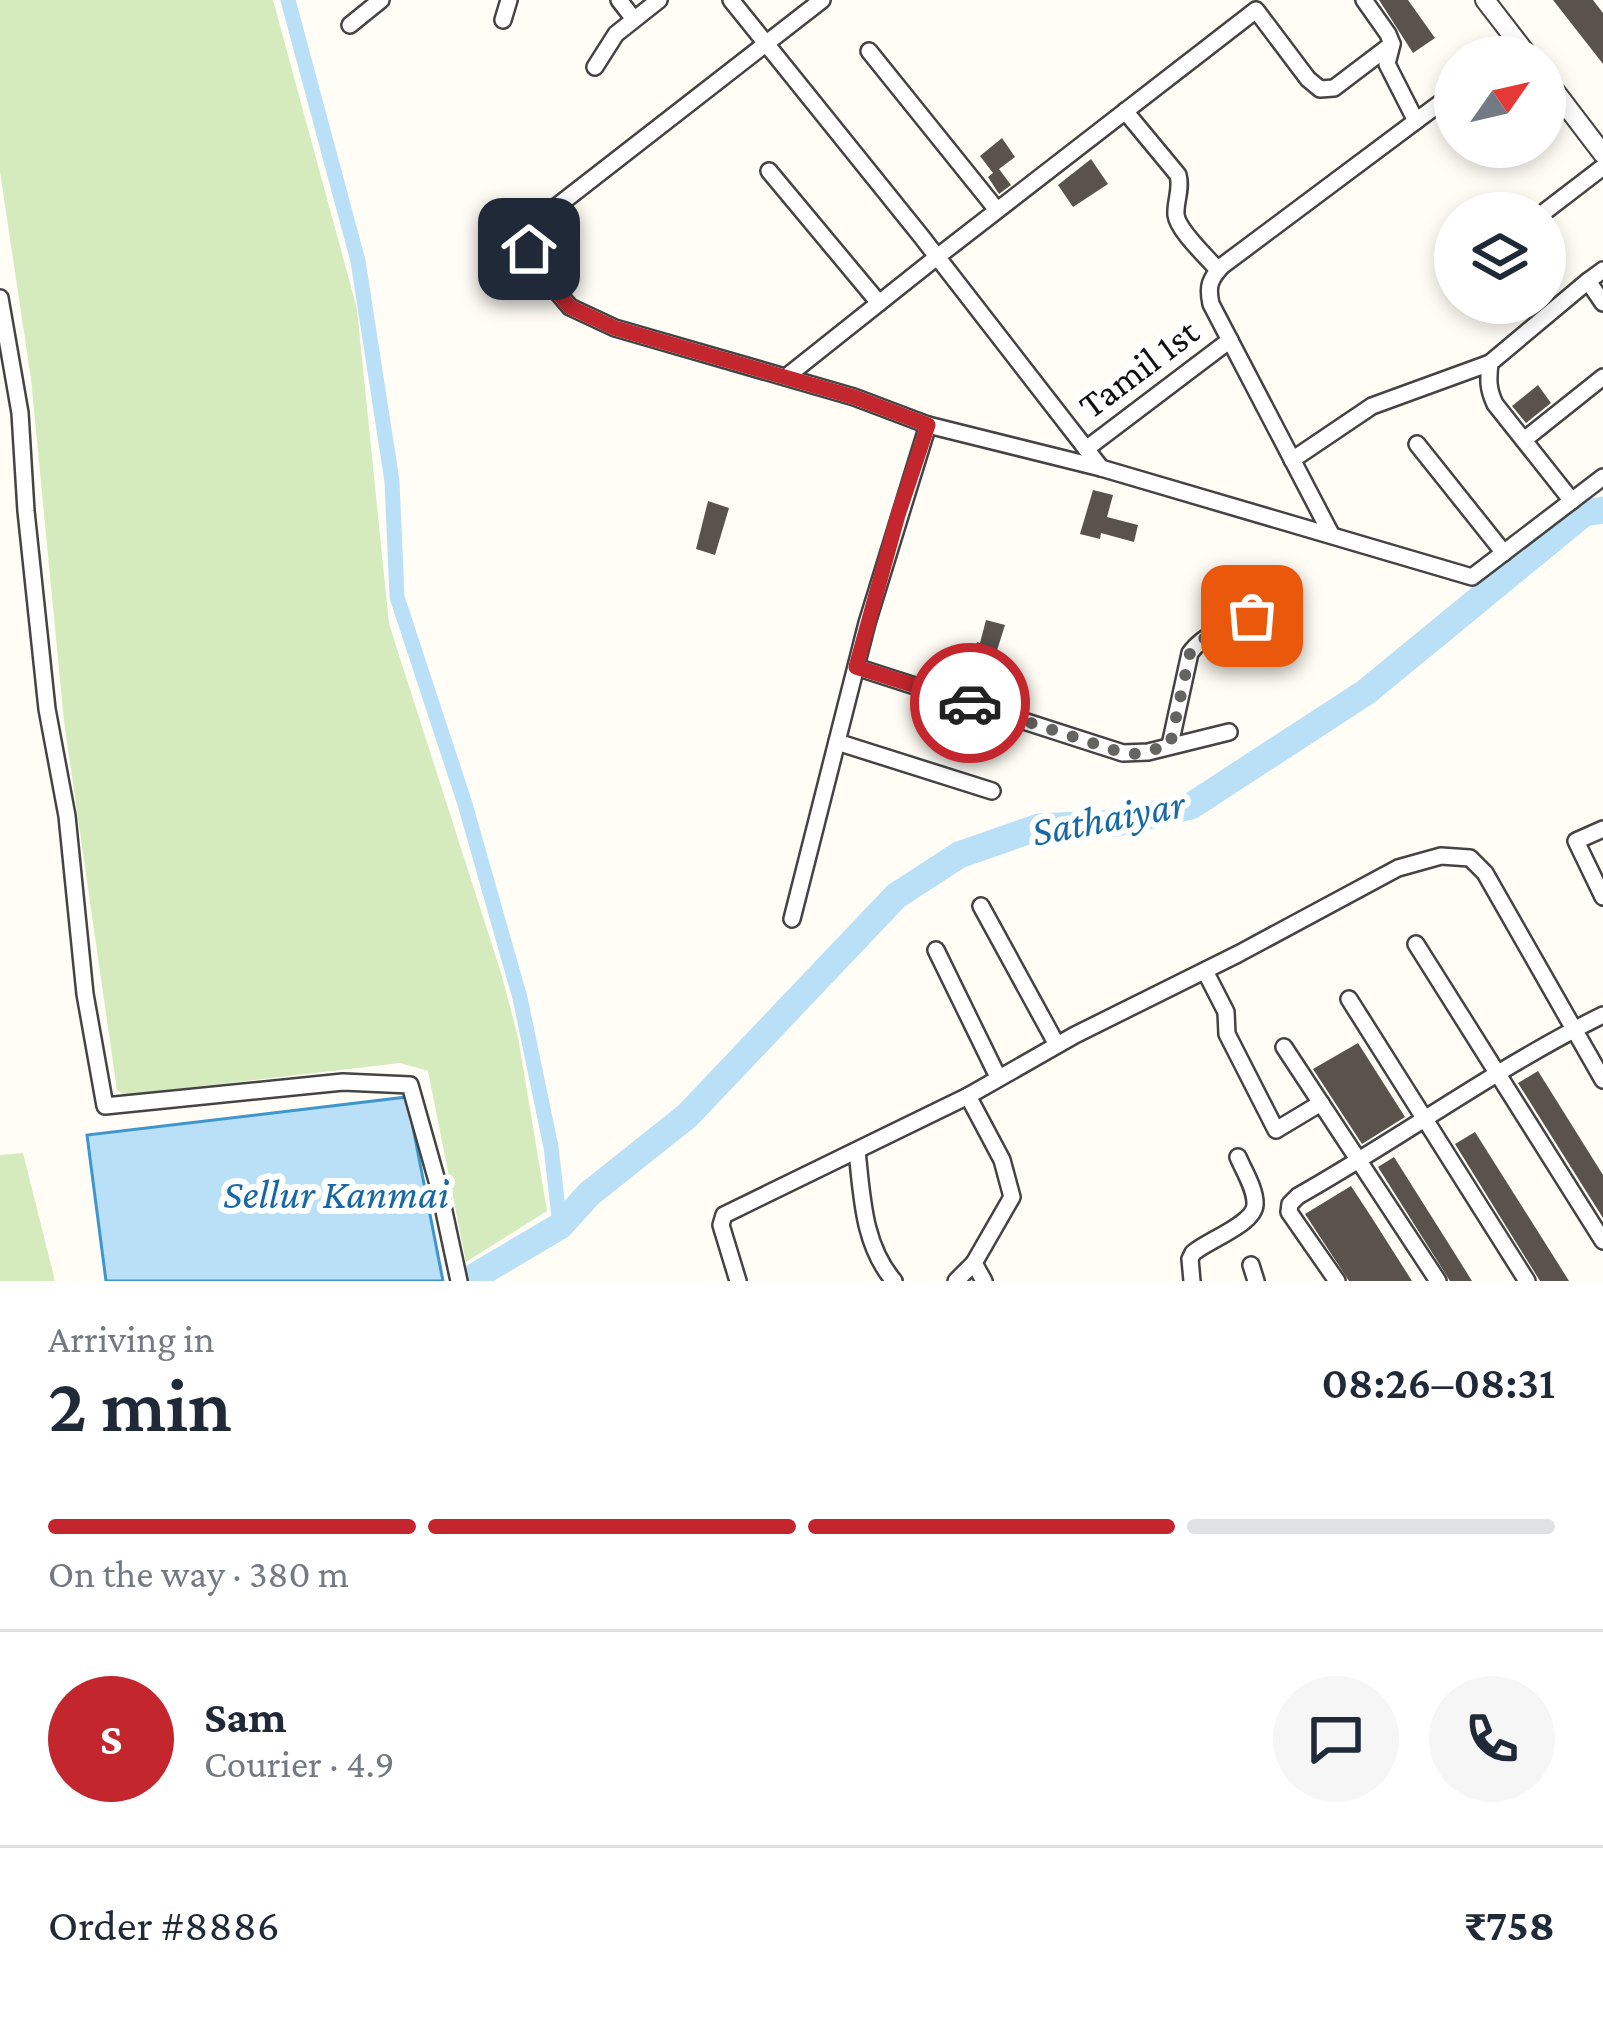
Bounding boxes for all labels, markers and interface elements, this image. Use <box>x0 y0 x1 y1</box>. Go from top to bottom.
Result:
north arrow <box>1434 36 1566 168</box>
map controls <box>1434 36 1566 324</box>
button: layers <box>1434 192 1566 324</box>
pin <box>478 198 580 300</box>
icon: home <box>496 216 562 282</box>
street label: Tamil 1st <box>1070 309 1207 427</box>
pin <box>1201 565 1303 667</box>
icon: bag <box>1219 583 1285 649</box>
courier <box>910 643 1030 763</box>
icon: car <box>937 670 1003 736</box>
water label: Sathaiyar <box>1027 779 1190 855</box>
water label: Sellur Kanmai <box>223 1170 450 1217</box>
text: Arriving in <box>48 1317 215 1360</box>
text: 08:26–08:31 <box>1321 1358 1555 1408</box>
text: 2 min <box>48 1361 232 1448</box>
text: On the way · 380 m <box>48 1552 349 1595</box>
button: chat <box>1273 1676 1399 1802</box>
button: phone <box>1429 1676 1555 1802</box>
text: Sam <box>204 1692 287 1742</box>
text: S <box>100 1714 122 1764</box>
text: Courier · 4.9 <box>204 1742 395 1785</box>
text: Order #8886 <box>48 1900 280 1950</box>
text: ₹758 <box>1464 1900 1555 1950</box>

